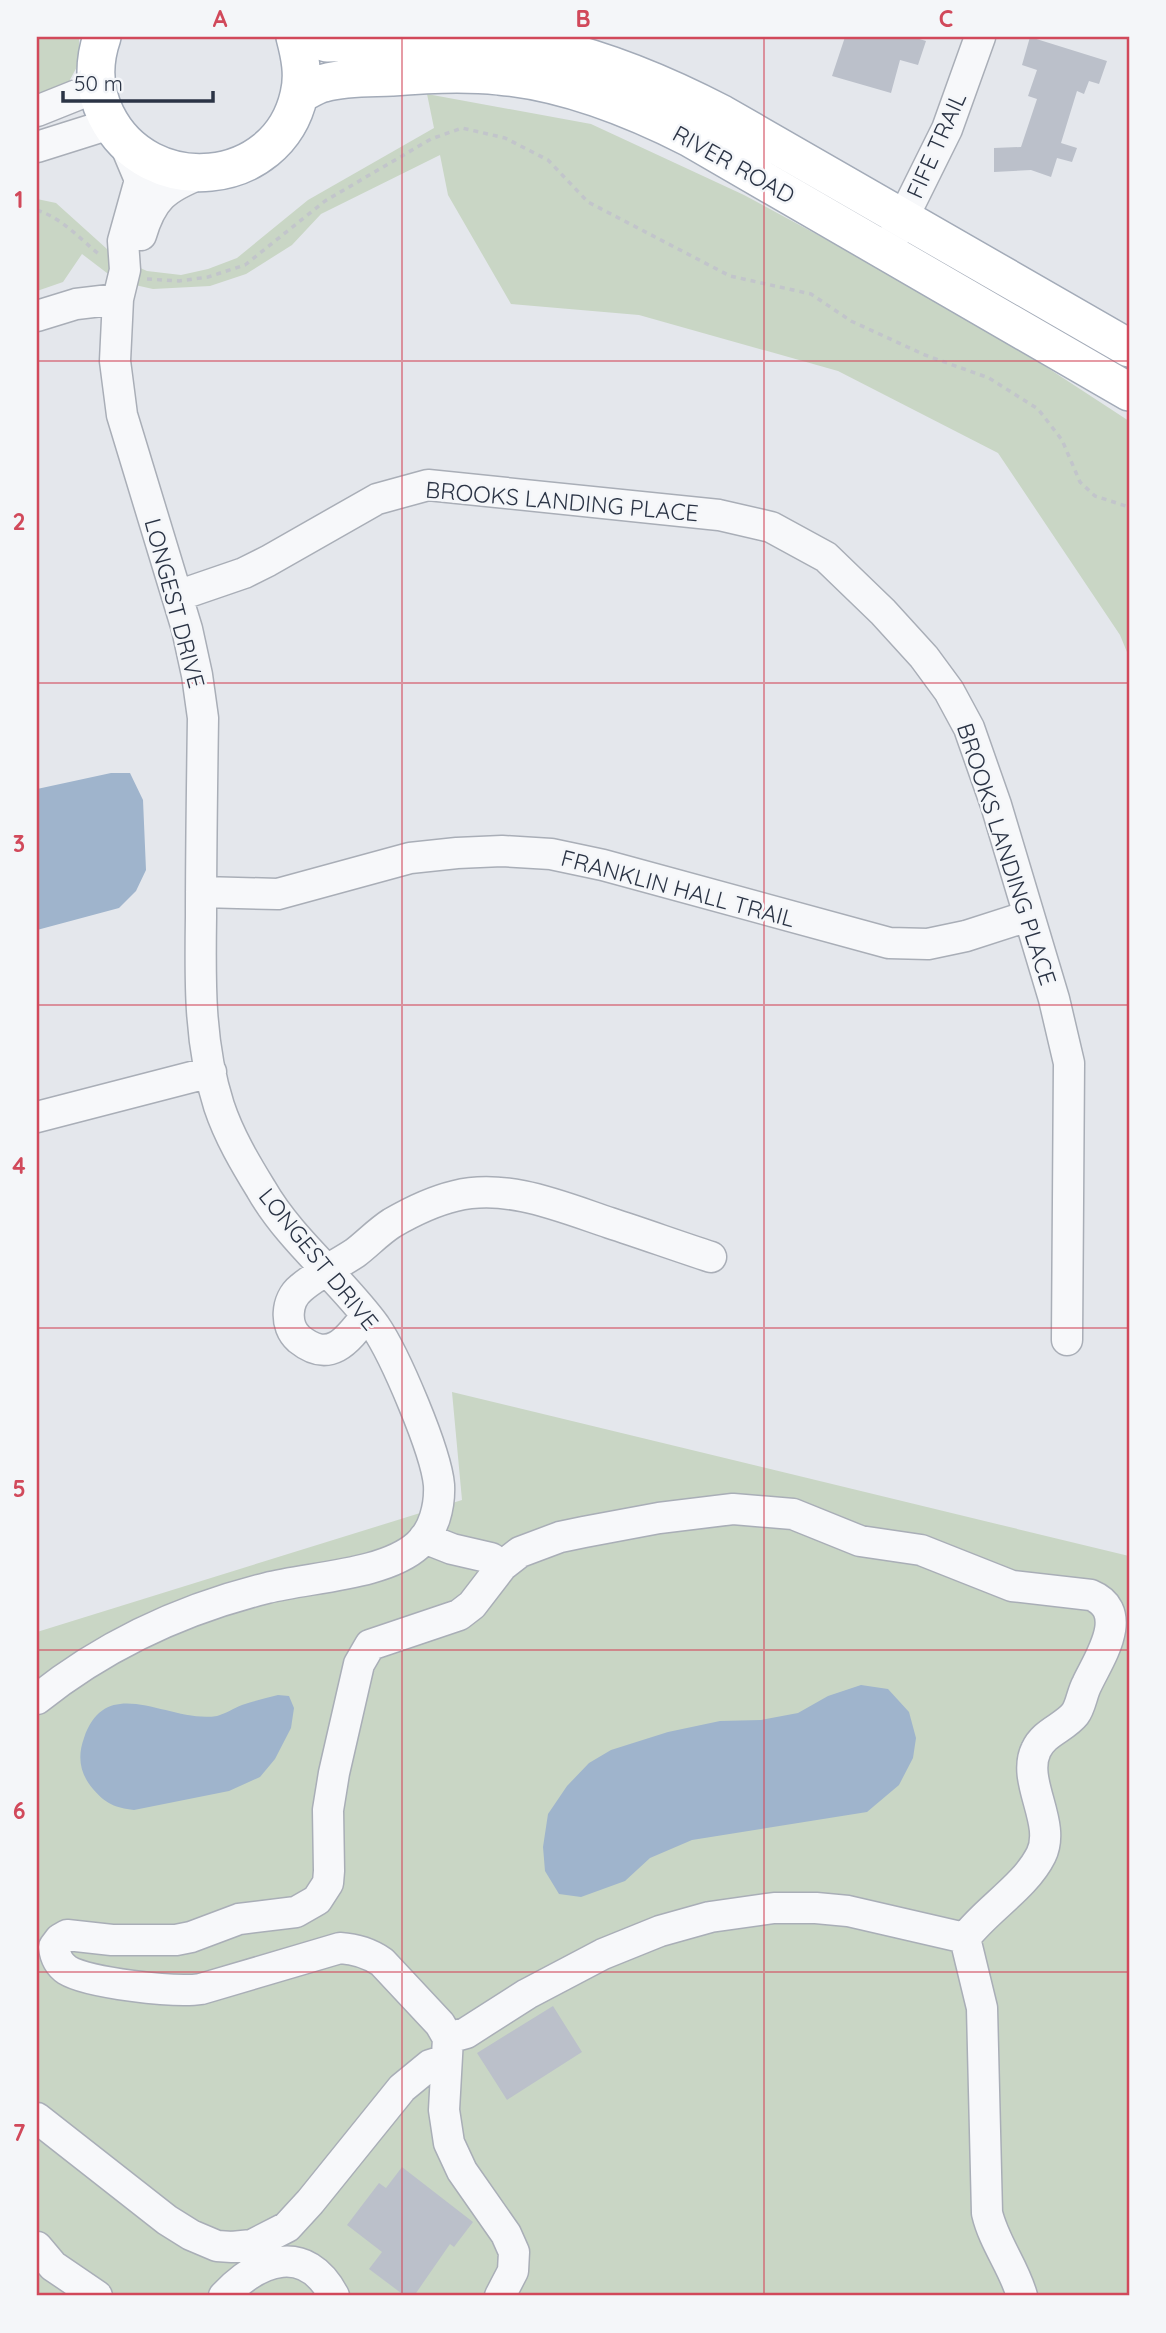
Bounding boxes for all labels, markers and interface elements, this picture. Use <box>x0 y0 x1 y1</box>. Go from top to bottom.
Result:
text: A <box>213 4 228 33</box>
text: B <box>575 4 591 33</box>
text: C <box>939 4 953 33</box>
scale bar <box>63 60 214 104</box>
text: 50 m <box>74 70 123 96</box>
street label: FIFE TRAIL <box>900 87 972 203</box>
street label: RIVER ROAD <box>668 119 800 209</box>
text: 1 <box>15 185 23 214</box>
street label: BROOKS LANDING PLACE <box>424 475 700 527</box>
text: 2 <box>12 507 26 536</box>
street label: LONGEST DRIVE <box>138 515 212 691</box>
street label: BROOKS LANDING PLACE <box>951 719 1063 989</box>
text: 3 <box>13 829 25 858</box>
street label: FRANKLIN HALL TRAIL <box>558 843 798 933</box>
text: 4 <box>12 1151 26 1180</box>
street label: LONGEST DRIVE <box>253 1182 385 1336</box>
text: 5 <box>12 1474 26 1503</box>
text: 6 <box>13 1796 25 1825</box>
text: 7 <box>13 2118 26 2147</box>

